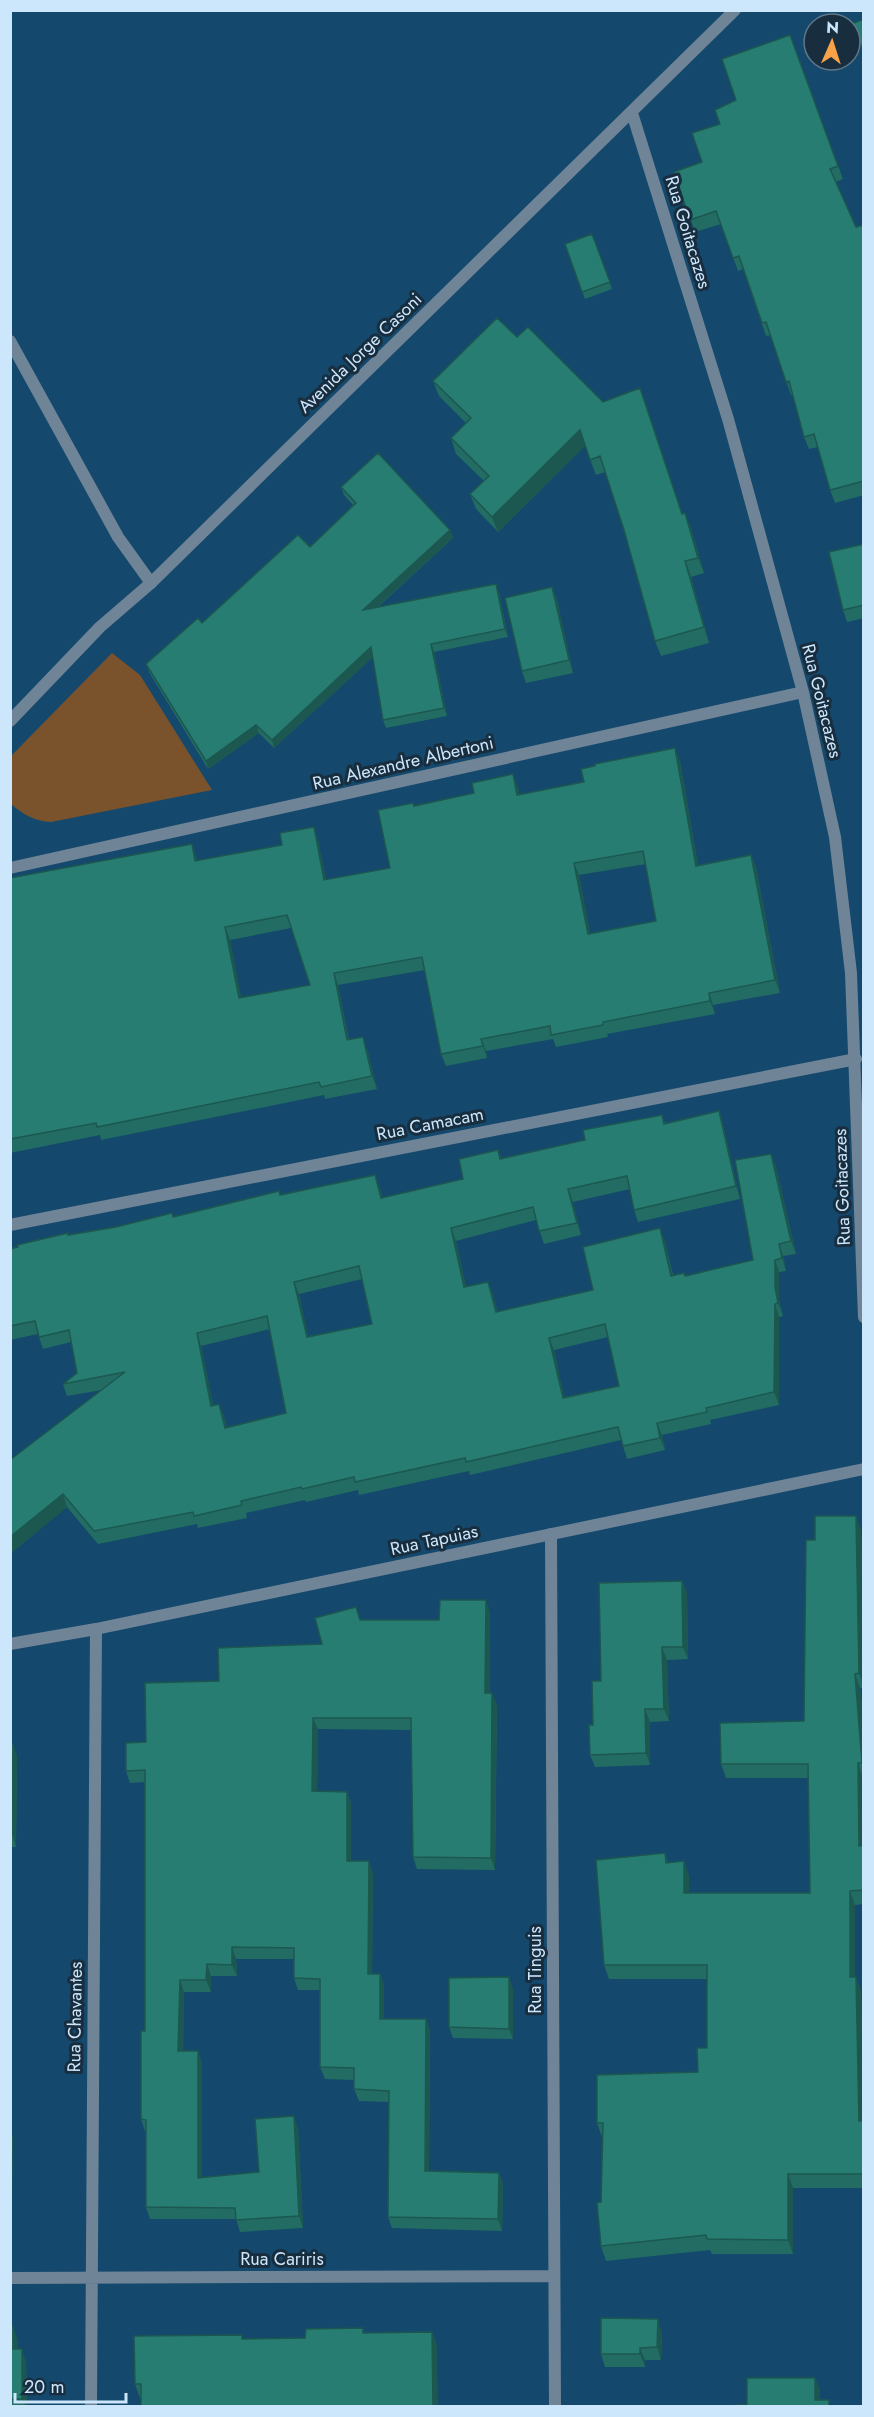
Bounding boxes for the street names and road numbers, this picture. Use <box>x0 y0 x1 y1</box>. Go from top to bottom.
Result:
street label: Rua Goitacazes <box>658 172 718 292</box>
street label: Avenida Jorge Casoni <box>292 287 428 419</box>
street label: Rua Goitacazes <box>795 641 849 761</box>
street label: Rua Alexandre Albertoni <box>310 730 496 796</box>
street label: Rua Camacam <box>374 1101 486 1147</box>
street label: Rua Goitacazes <box>827 1128 857 1246</box>
street label: Rua Tapuias <box>388 1518 480 1562</box>
street label: Rua Tinguis <box>522 1926 548 2014</box>
street label: Rua Chavantes <box>61 1961 89 2073</box>
street label: Rua Cariris <box>240 2246 324 2272</box>

